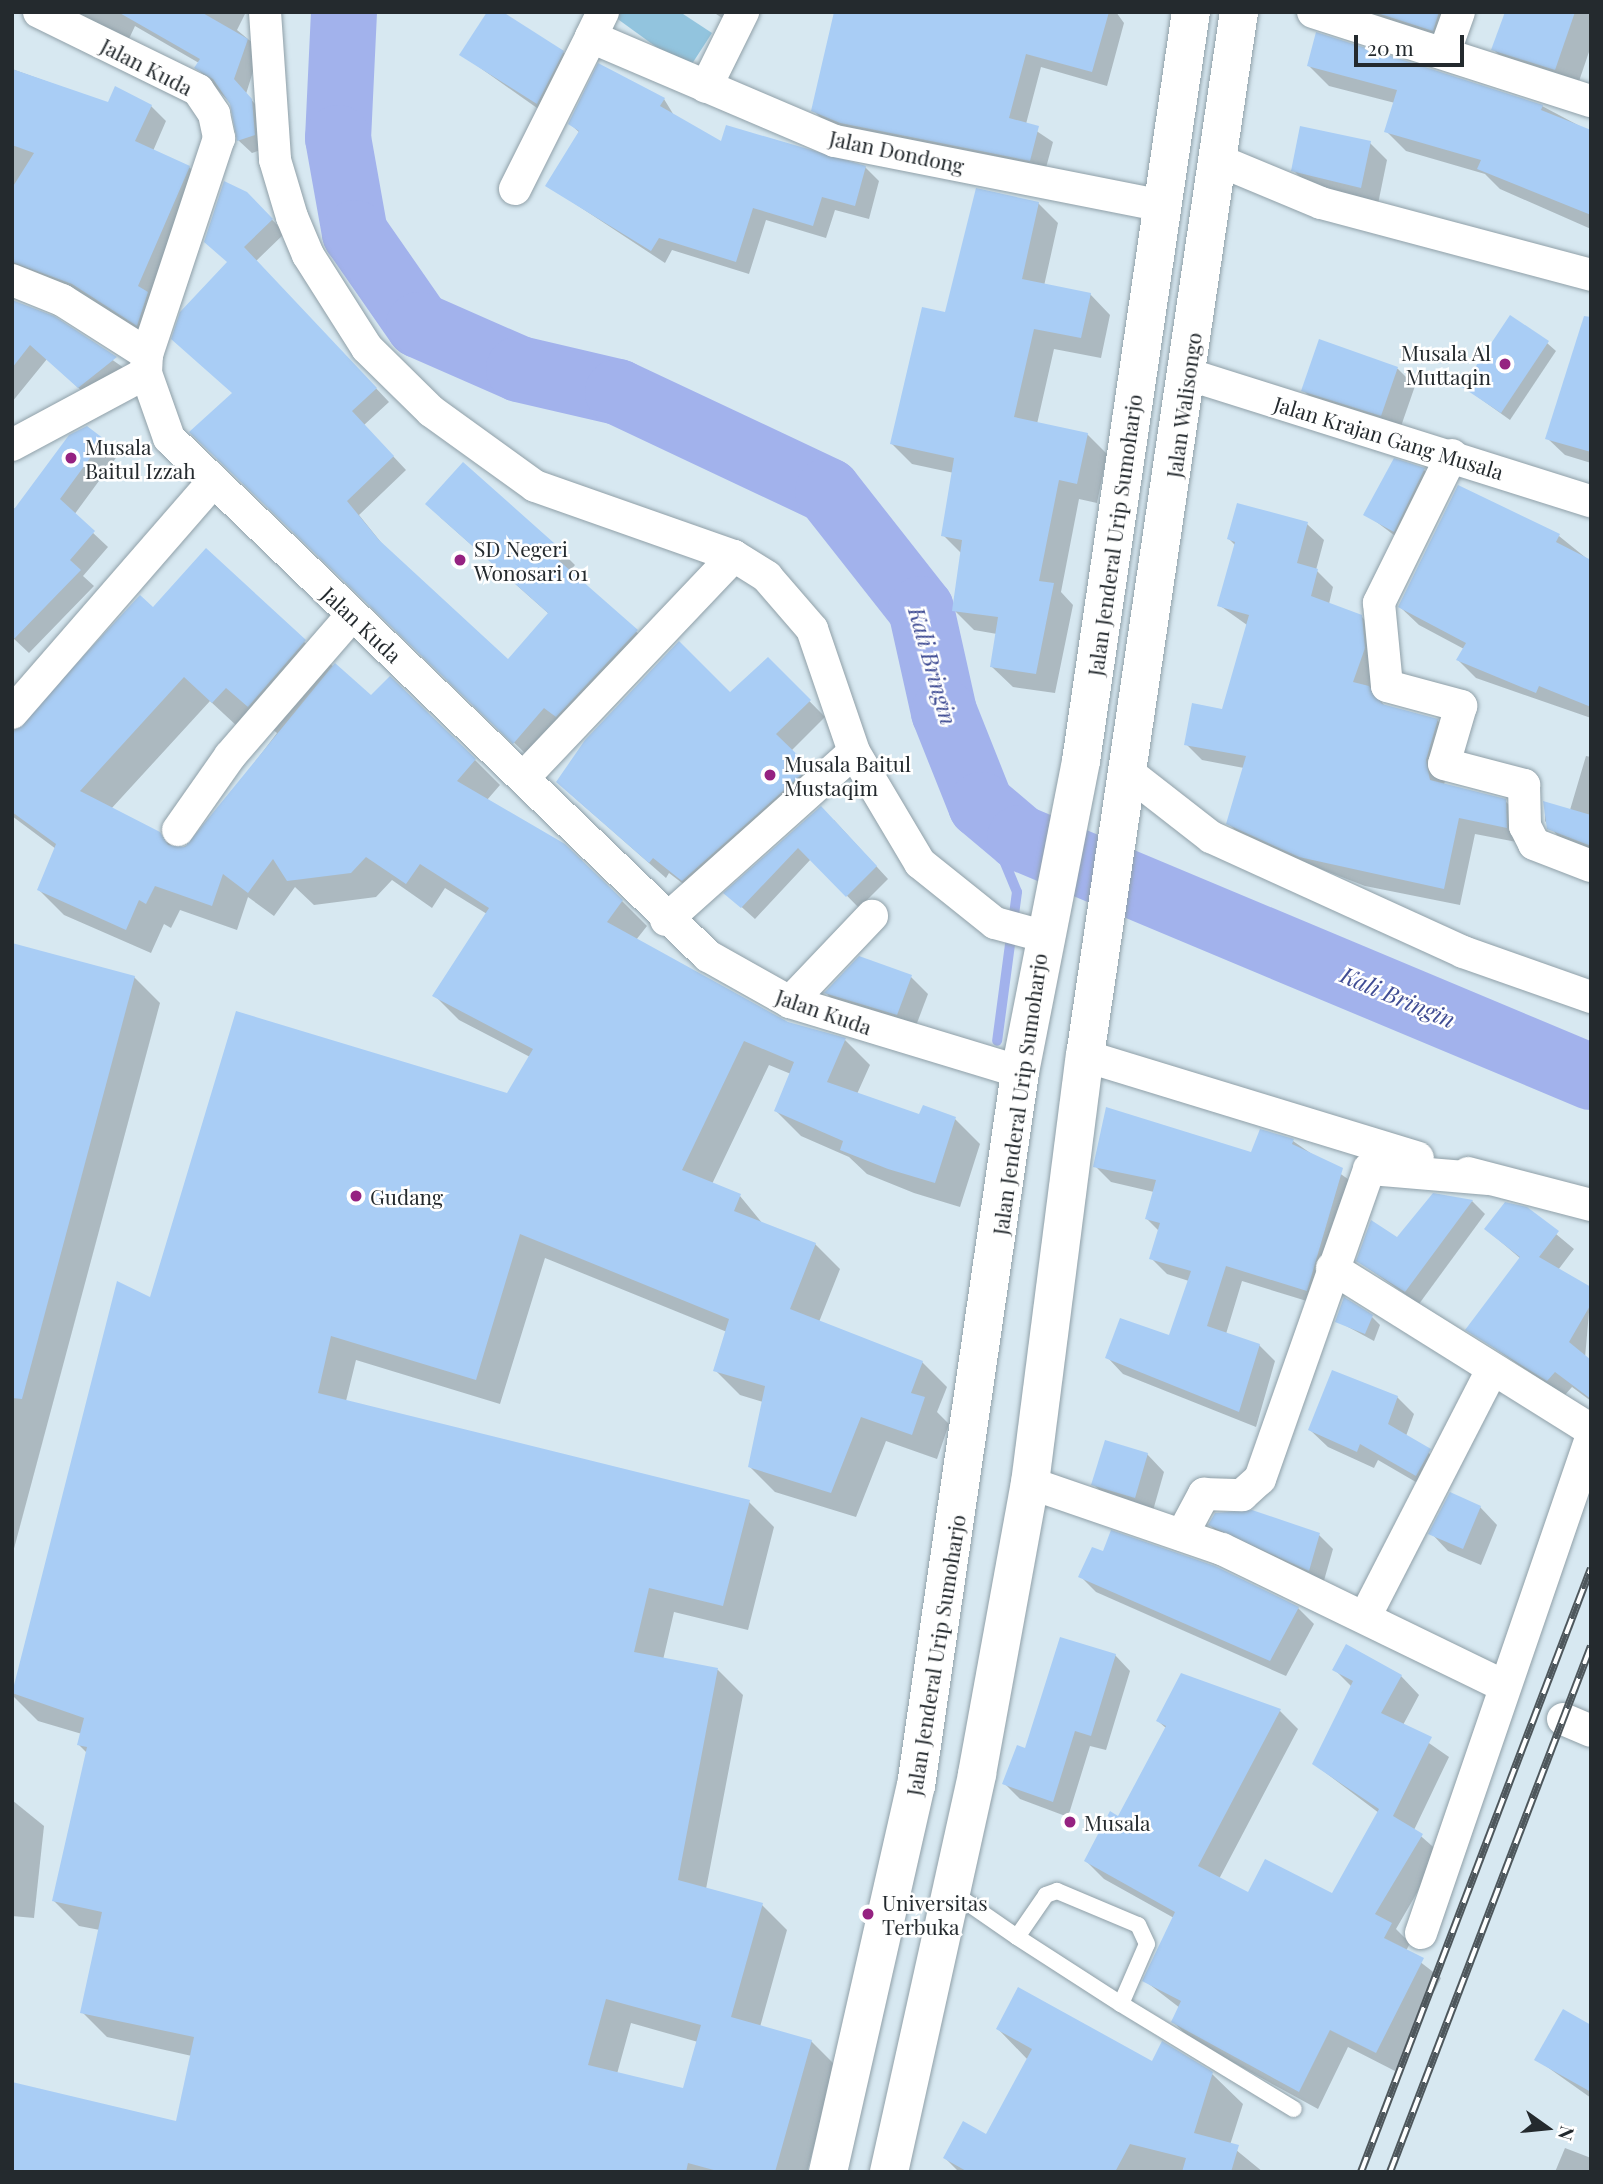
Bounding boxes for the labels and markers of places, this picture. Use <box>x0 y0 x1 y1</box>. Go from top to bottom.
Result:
place label: Musala Al Muttaqin <box>1400 339 1491 389</box>
marker: Musala Al Muttaqin <box>1497 356 1513 372</box>
place label: Musala Baitul Izzah <box>85 433 195 483</box>
marker: Musala Baitul Izzah <box>63 450 79 466</box>
place label: SD Negeri Wonosari 01 <box>474 535 588 585</box>
marker: SD Negeri Wonosari 01 <box>452 552 468 568</box>
place label: Musala Baitul Mustaqim <box>784 750 911 800</box>
marker: Musala Baitul Mustaqim <box>762 767 778 783</box>
place label: Gudang <box>370 1183 443 1209</box>
marker: Gudang <box>348 1188 364 1204</box>
place label: Musala <box>1084 1809 1151 1835</box>
marker: Musala <box>1062 1814 1078 1830</box>
place label: Universitas Terbuka <box>882 1889 988 1939</box>
marker: Universitas Terbuka <box>860 1906 876 1922</box>

